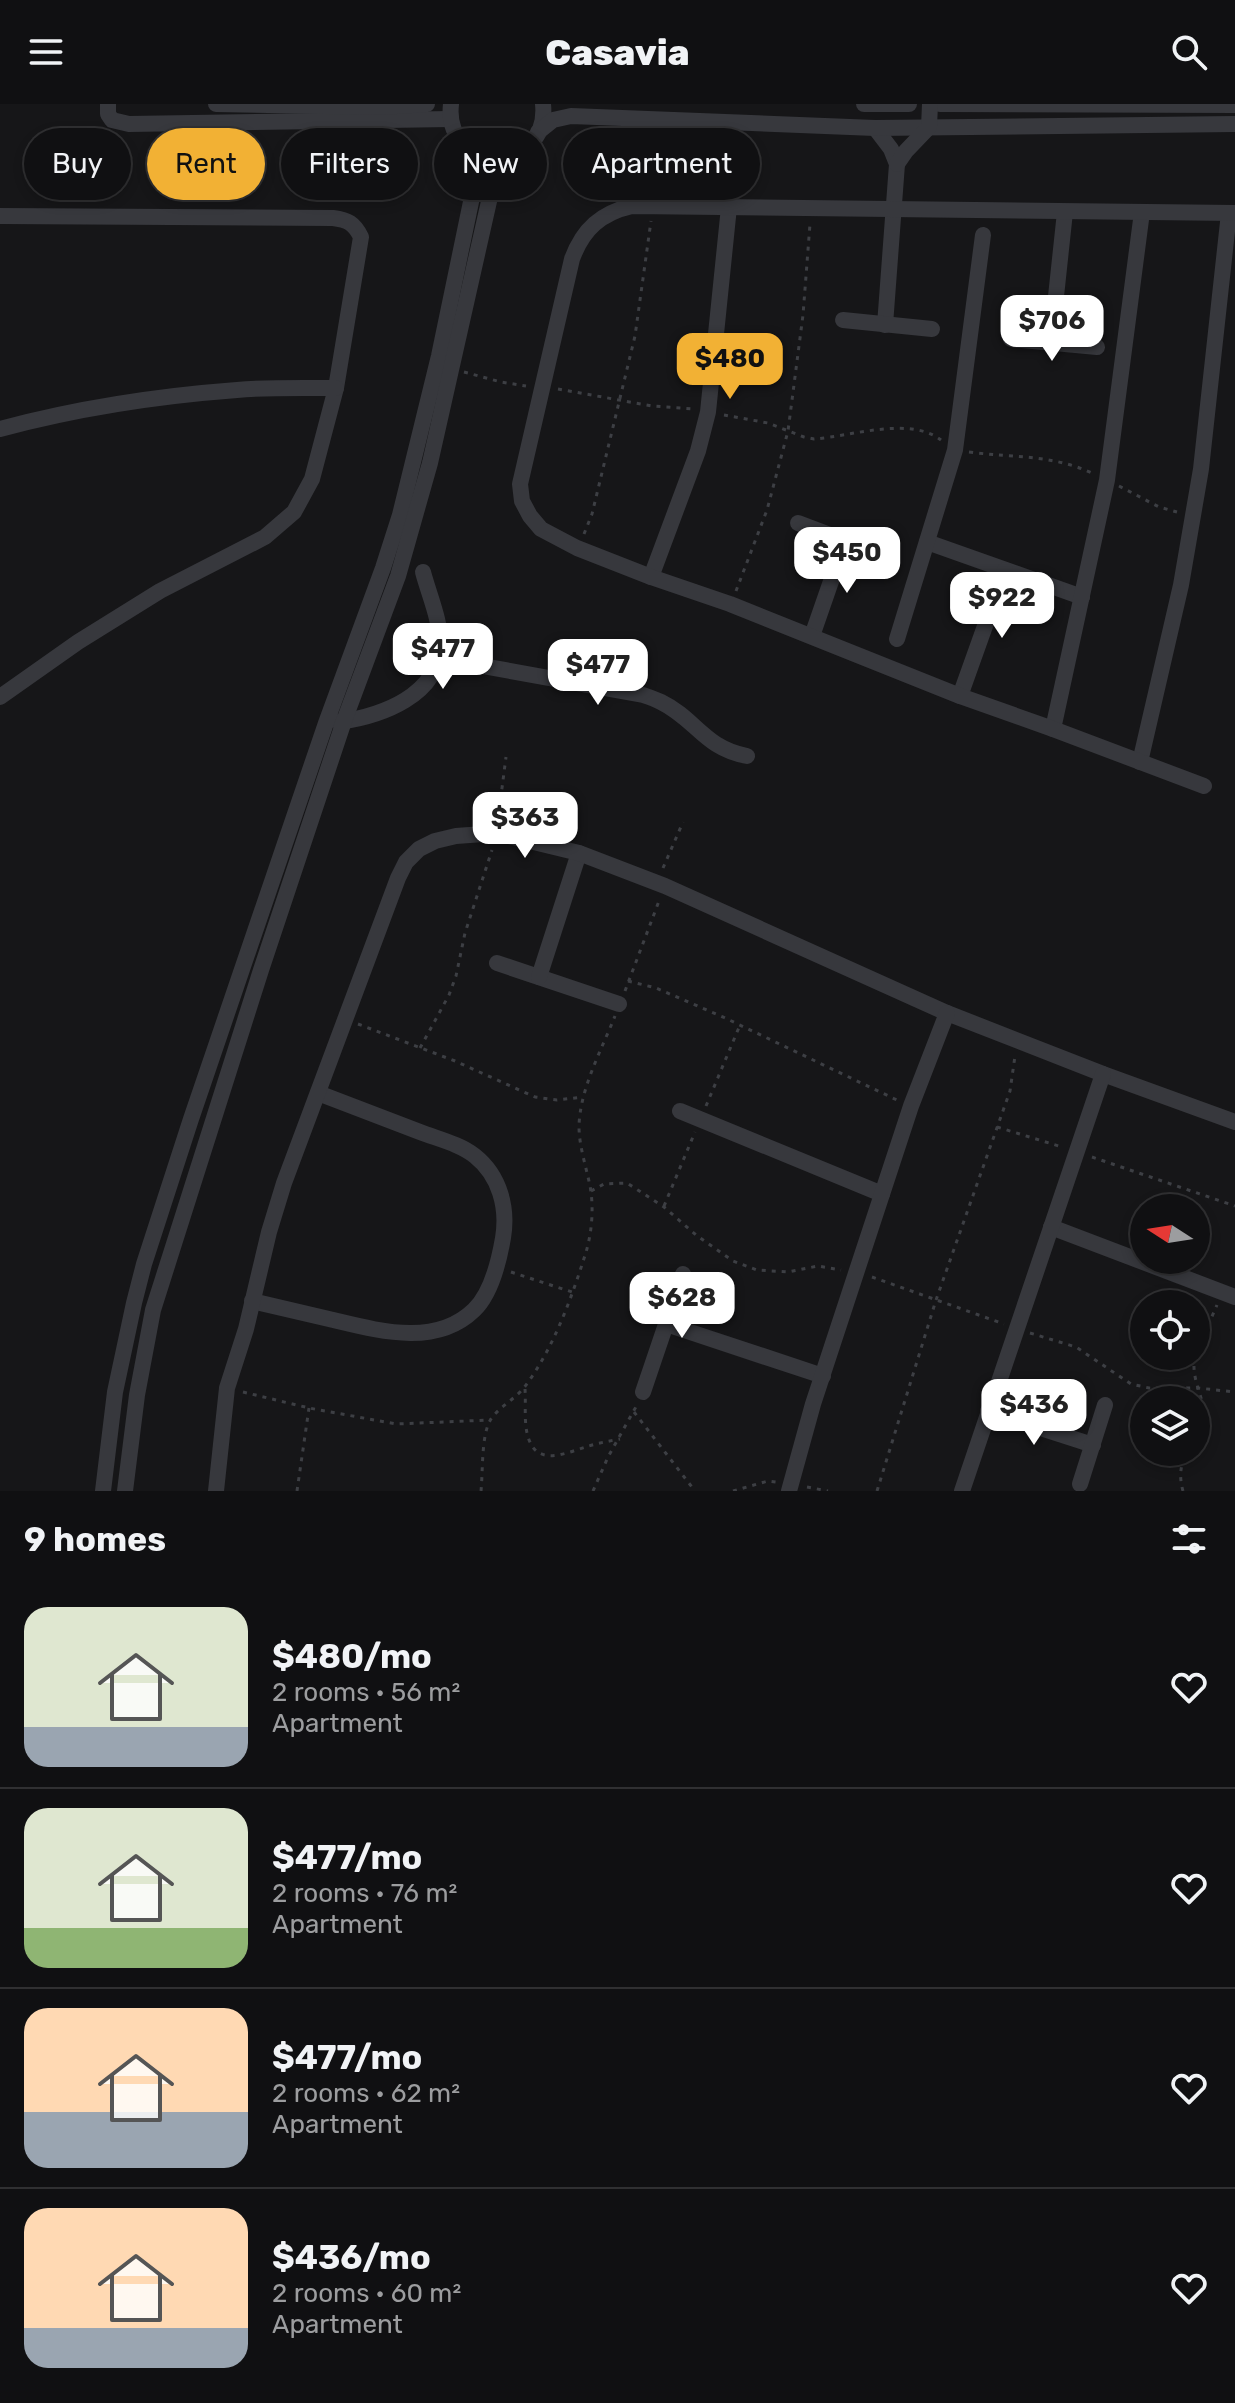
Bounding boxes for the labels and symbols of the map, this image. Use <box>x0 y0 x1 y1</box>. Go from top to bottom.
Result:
pin: $706 <box>1005 295 1099 363</box>
pin: $480 <box>683 333 777 401</box>
pin: $450 <box>800 527 894 595</box>
pin: $922 <box>955 572 1049 640</box>
pin: $477 <box>396 623 490 691</box>
pin: $477 <box>551 639 645 707</box>
pin: $363 <box>478 792 572 860</box>
north arrow <box>1130 1194 1210 1274</box>
pin: $628 <box>635 1272 729 1340</box>
pin: $436 <box>987 1379 1081 1447</box>

